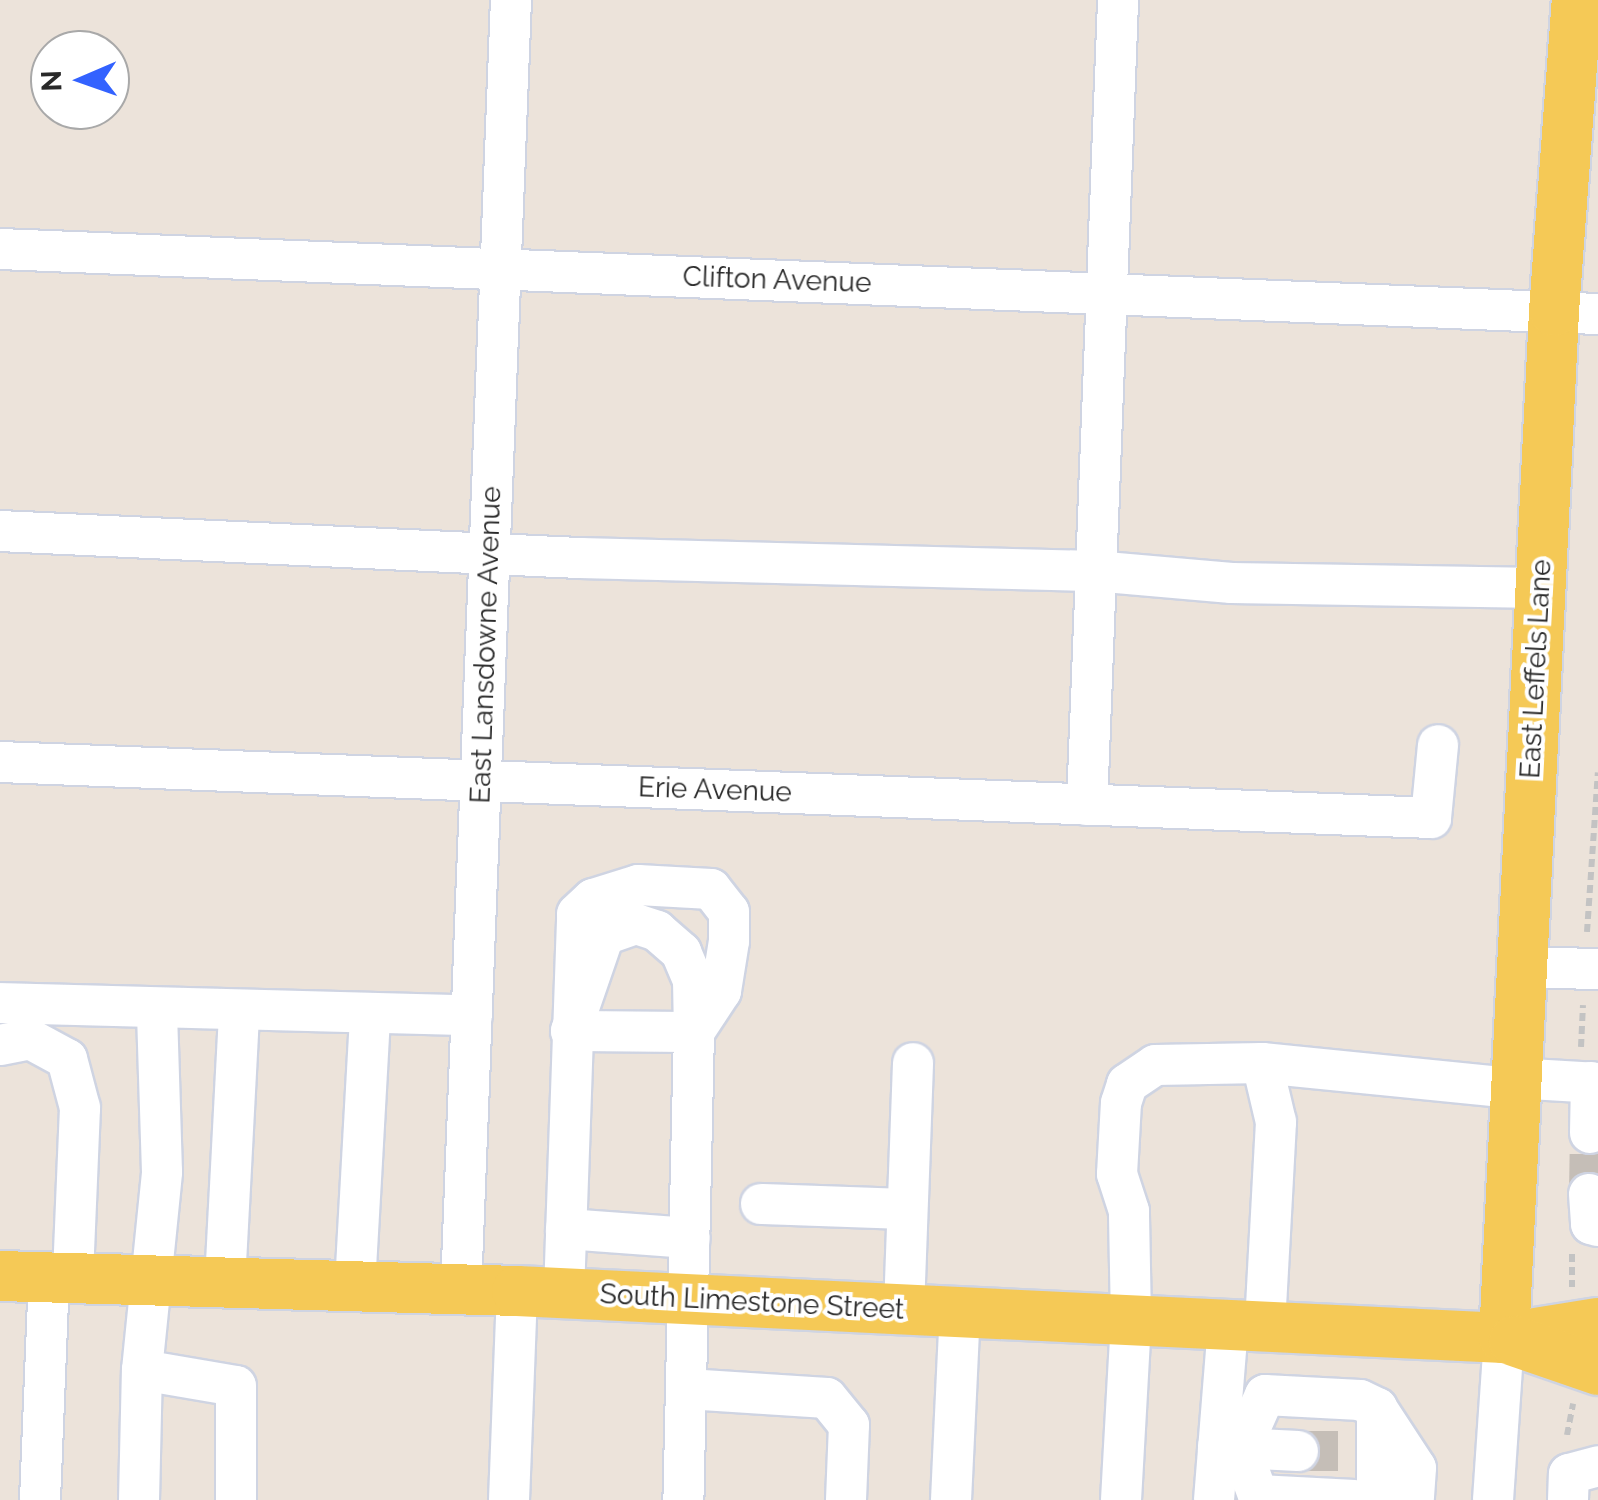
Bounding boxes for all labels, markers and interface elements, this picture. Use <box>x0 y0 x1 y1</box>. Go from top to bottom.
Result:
north arrow <box>30 30 130 130</box>
text: N <box>35 70 68 92</box>
street label: Clifton Avenue <box>682 260 872 300</box>
street label: East Lansdowne Avenue <box>464 485 508 805</box>
street label: East Leffels Lane <box>1513 559 1559 779</box>
street label: Erie Avenue <box>637 771 793 809</box>
street label: South Limestone Street <box>599 1277 905 1327</box>

